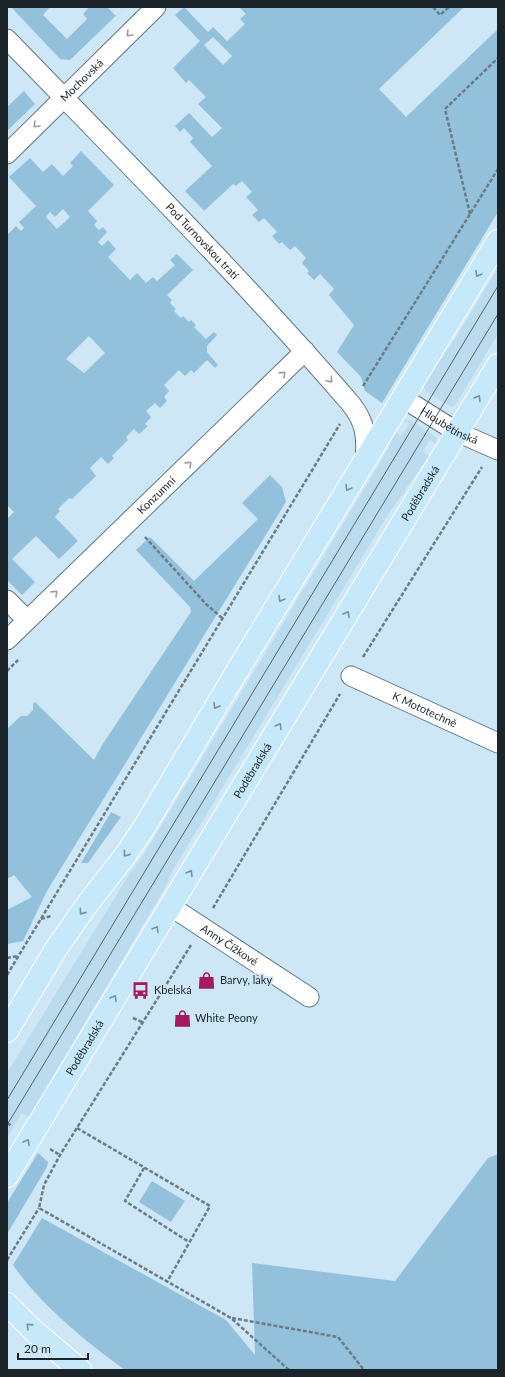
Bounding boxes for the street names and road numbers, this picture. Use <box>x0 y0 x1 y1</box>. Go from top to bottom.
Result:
street label: Mochovská <box>57 56 106 104</box>
street label: Pod Turnovskou tratí <box>164 200 243 282</box>
street label: Hloubětínská <box>418 404 480 446</box>
street label: Poděbradská <box>398 463 442 523</box>
street label: Konzumní <box>134 473 178 516</box>
street label: K Mototechně <box>391 689 459 730</box>
street label: Poděbradská <box>230 740 274 800</box>
street label: Anny Čížkové <box>199 921 261 968</box>
street label: Poděbradská <box>63 1017 106 1077</box>

